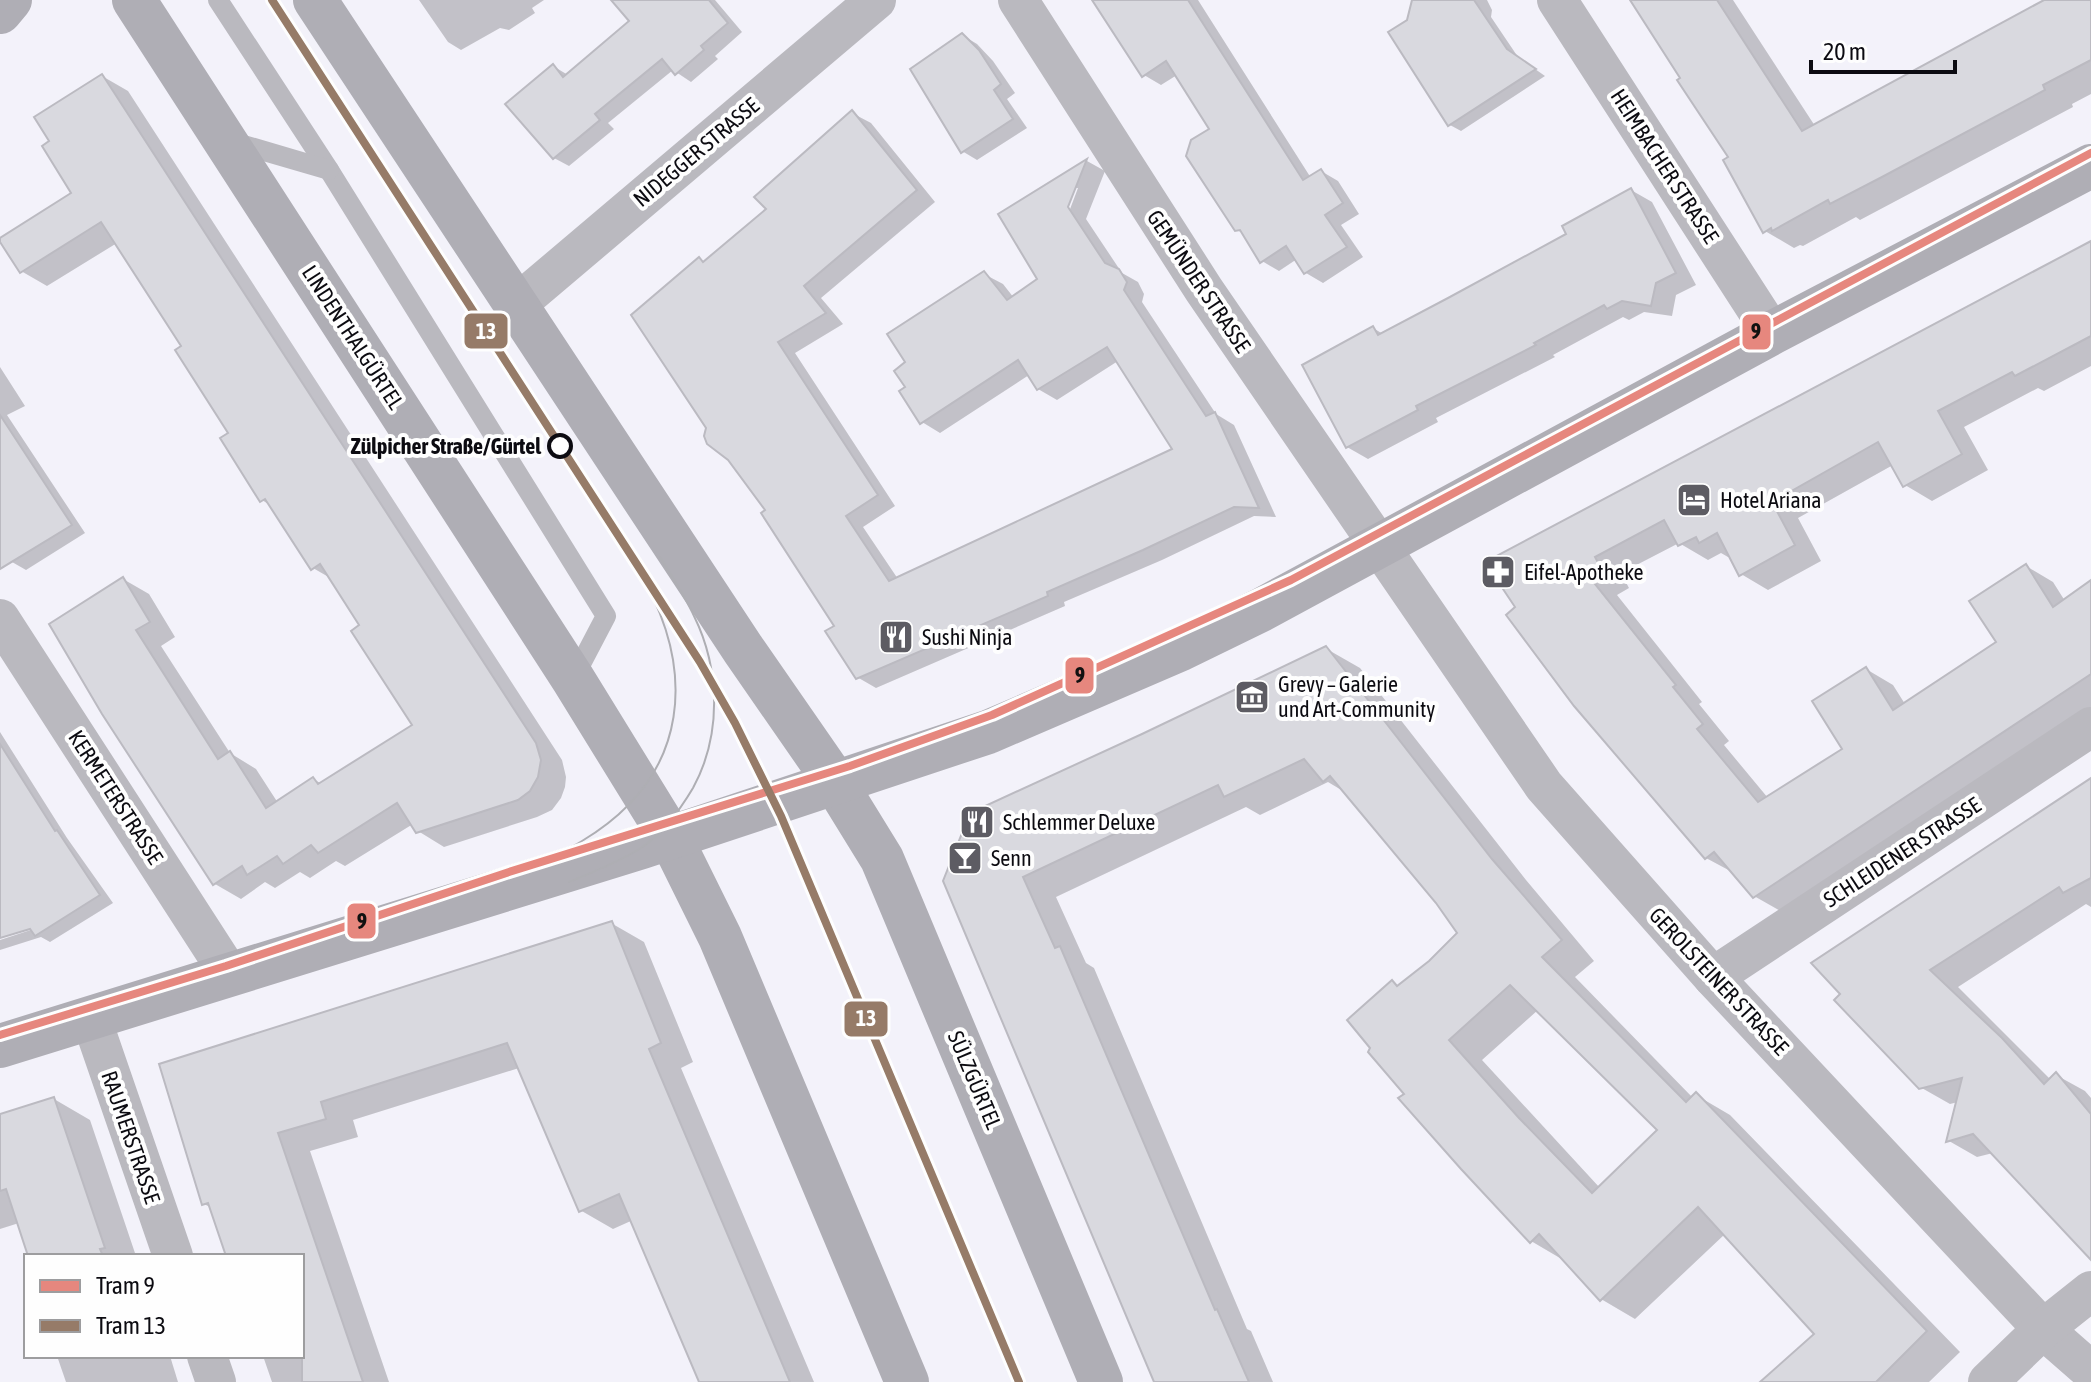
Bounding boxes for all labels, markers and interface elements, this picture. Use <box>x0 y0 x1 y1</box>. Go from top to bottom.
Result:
scale bar <box>1811 24 1955 74</box>
text: 20 m <box>1823 38 1866 65</box>
street label: HEIMBACHER STRASSE <box>1606 84 1725 248</box>
street label: NIDEGGER STRASSE <box>628 92 764 212</box>
street label: GEMÜNDER STRASSE <box>1142 205 1257 358</box>
street label: LINDENTHALGÜRTEL <box>297 260 409 414</box>
line badge: 13 <box>463 312 509 350</box>
line badge: 9 <box>1741 313 1772 351</box>
text: 13 <box>476 318 496 344</box>
text: 9 <box>1751 318 1761 344</box>
place label: Zülpicher Straße/Gürtel <box>351 433 542 459</box>
marker: Zülpicher Straße/Gürtel <box>548 434 572 458</box>
hotel icon: Hotel Ariana <box>1675 481 1713 519</box>
place label: Hotel Ariana <box>1720 487 1822 513</box>
pharmacy icon: Eifel-Apotheke <box>1479 553 1517 591</box>
place label: Eifel-Apotheke <box>1524 559 1644 585</box>
restaurant icon: Sushi Ninja <box>877 618 915 656</box>
place label: Sushi Ninja <box>922 624 1012 650</box>
line badge: 9 <box>1064 656 1095 695</box>
text: 9 <box>1075 662 1085 688</box>
place label: Grevy – Galerie und Art-Community <box>1278 671 1435 722</box>
museum icon: Grevy – Galerie und Art-Community <box>1233 678 1271 716</box>
street label: KERMETERSTRASSE <box>63 725 169 869</box>
street label: SCHLEIDENER STRASSE <box>1819 791 1986 912</box>
restaurant icon: Schlemmer Deluxe <box>958 803 996 841</box>
place label: Schlemmer Deluxe <box>1003 809 1155 835</box>
bar icon: Senn <box>946 839 984 877</box>
place label: Senn <box>991 845 1032 871</box>
line badge: 9 <box>346 902 377 940</box>
street label: GEROLSTEINER STRASSE <box>1644 902 1794 1061</box>
text: 9 <box>357 908 367 934</box>
line badge: 13 <box>843 1000 889 1038</box>
text: 13 <box>856 1005 876 1031</box>
street label: SÜLZGÜRTEL <box>943 1027 1007 1133</box>
street label: RAUMERSTRASSE <box>96 1067 166 1207</box>
legend <box>24 1254 304 1358</box>
text: Tram 9 <box>96 1272 155 1299</box>
text: Tram 13 <box>96 1312 166 1339</box>

